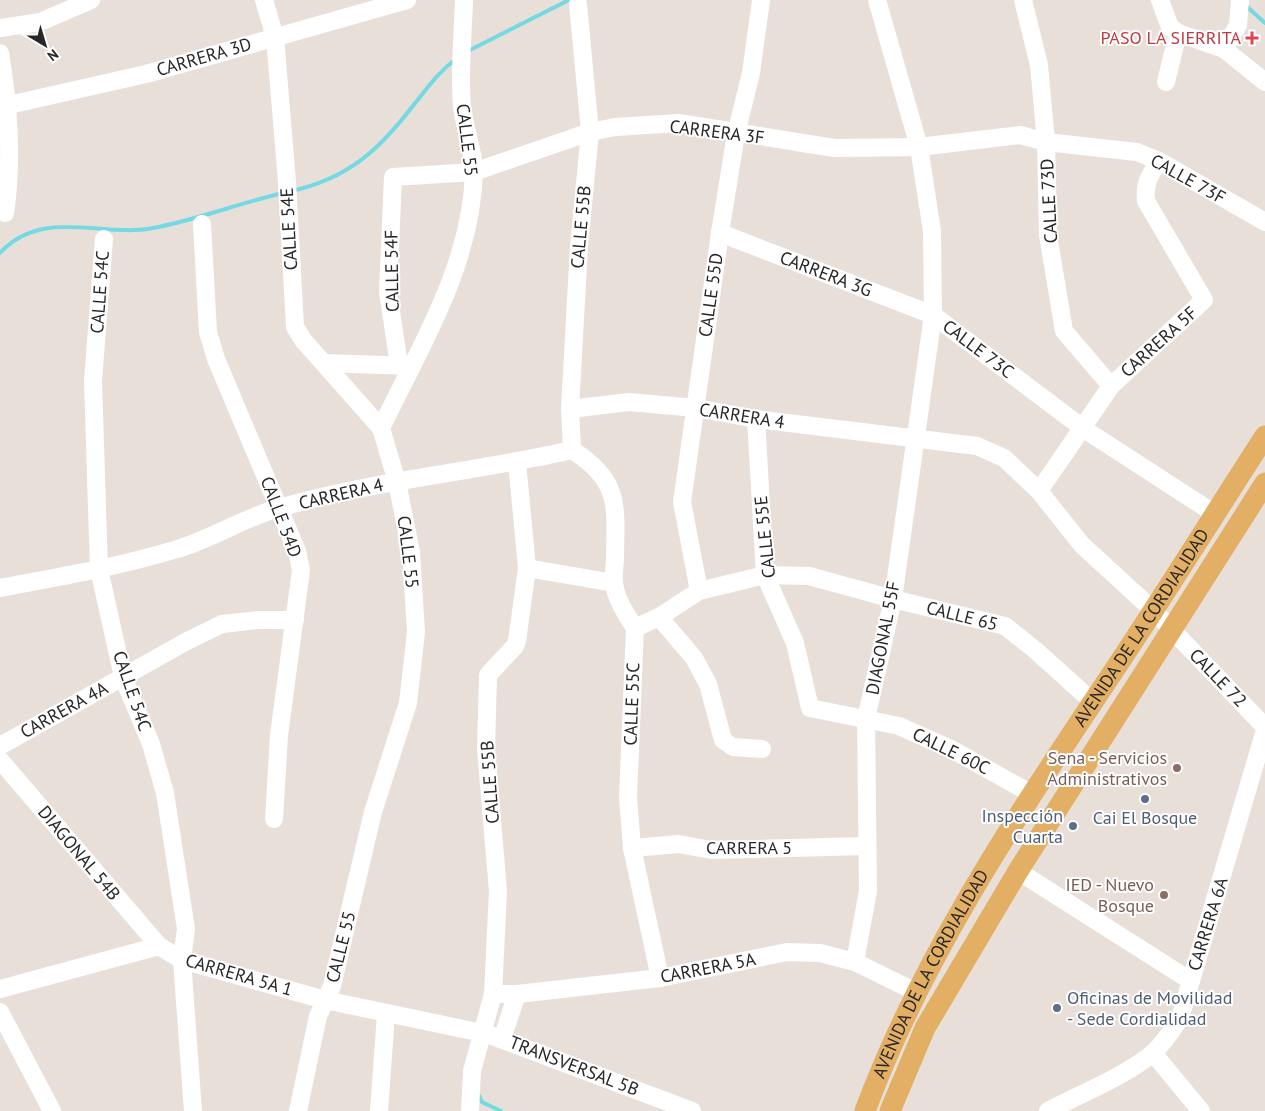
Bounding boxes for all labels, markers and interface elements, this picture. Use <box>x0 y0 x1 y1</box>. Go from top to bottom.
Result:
north arrow <box>20 20 70 70</box>
place label: PASO LA SIERRITA <box>1100 26 1241 49</box>
marker: PASO LA SIERRITA <box>1245 31 1259 45</box>
street label: CARRERA 3D <box>154 32 254 81</box>
text: N <box>44 45 62 65</box>
street label: CALLE 55 <box>452 102 483 178</box>
street label: CARRERA 3F <box>668 114 766 149</box>
street label: CALLE 73F <box>1147 149 1230 209</box>
street label: CALLE 73D <box>1035 158 1062 244</box>
street label: CALLE 55B <box>565 184 596 270</box>
street label: CALLE 54E <box>275 187 302 271</box>
street label: CALLE 54F <box>379 230 404 312</box>
street label: CARRERA 3G <box>777 245 876 302</box>
street label: CALLE 54C <box>85 250 114 334</box>
street label: CALLE 55D <box>693 251 728 339</box>
street label: CARRERA 5F <box>1116 301 1202 382</box>
street label: CALLE 73C <box>938 314 1018 383</box>
street label: CARRERA 4 <box>698 397 787 434</box>
street label: CALLE 54D <box>256 473 307 561</box>
street label: CARRERA 4 <box>296 473 386 514</box>
street label: CALLE 55E <box>749 495 780 579</box>
street label: CALLE 55 <box>393 514 424 590</box>
street label: AVENIDA DE LA CORDIALIDAD <box>1068 524 1214 731</box>
street label: DIAGONAL 55F <box>860 579 905 697</box>
street label: CALLE 65 <box>924 596 1000 636</box>
street label: CALLE 72 <box>1185 643 1252 712</box>
street label: CALLE 54C <box>108 648 157 734</box>
street label: CALLE 55C <box>619 662 644 746</box>
street label: CARRERA 4A <box>16 676 112 743</box>
street label: CALLE 60C <box>909 722 994 779</box>
street label: CALLE 55B <box>475 740 504 824</box>
place label: Sena - Servicios Administrativos <box>1047 746 1167 790</box>
marker: Sena - Servicios Administrativos <box>1171 762 1183 774</box>
marker: Cai El Bosque <box>1139 793 1151 805</box>
street label: DIAGONAL 54B <box>33 801 126 905</box>
place label: Inspección Cuarta <box>982 804 1063 848</box>
place label: Cai El Bosque <box>1093 806 1197 829</box>
marker: Inspección Cuarta <box>1067 820 1079 832</box>
street label: CARRERA 5 <box>706 836 792 859</box>
street label: AVENIDA DE LA CORDIALIDAD <box>867 865 993 1082</box>
place label: IED - Nuevo Bosque <box>1065 873 1154 917</box>
street label: CARRERA 6A <box>1182 874 1233 973</box>
marker: IED - Nuevo Bosque <box>1158 889 1170 901</box>
street label: CALLE 55 <box>321 909 361 985</box>
street label: CARRERA 5A <box>658 947 758 988</box>
street label: CARRERA 5A 1 <box>183 948 295 1001</box>
place label: Oficinas de Movilidad - Sede Cordialidad <box>1067 986 1232 1030</box>
marker: Oficinas de Movilidad - Sede Cordialidad <box>1051 1002 1063 1014</box>
street label: TRANSVERSAL 5B <box>506 1030 642 1101</box>

